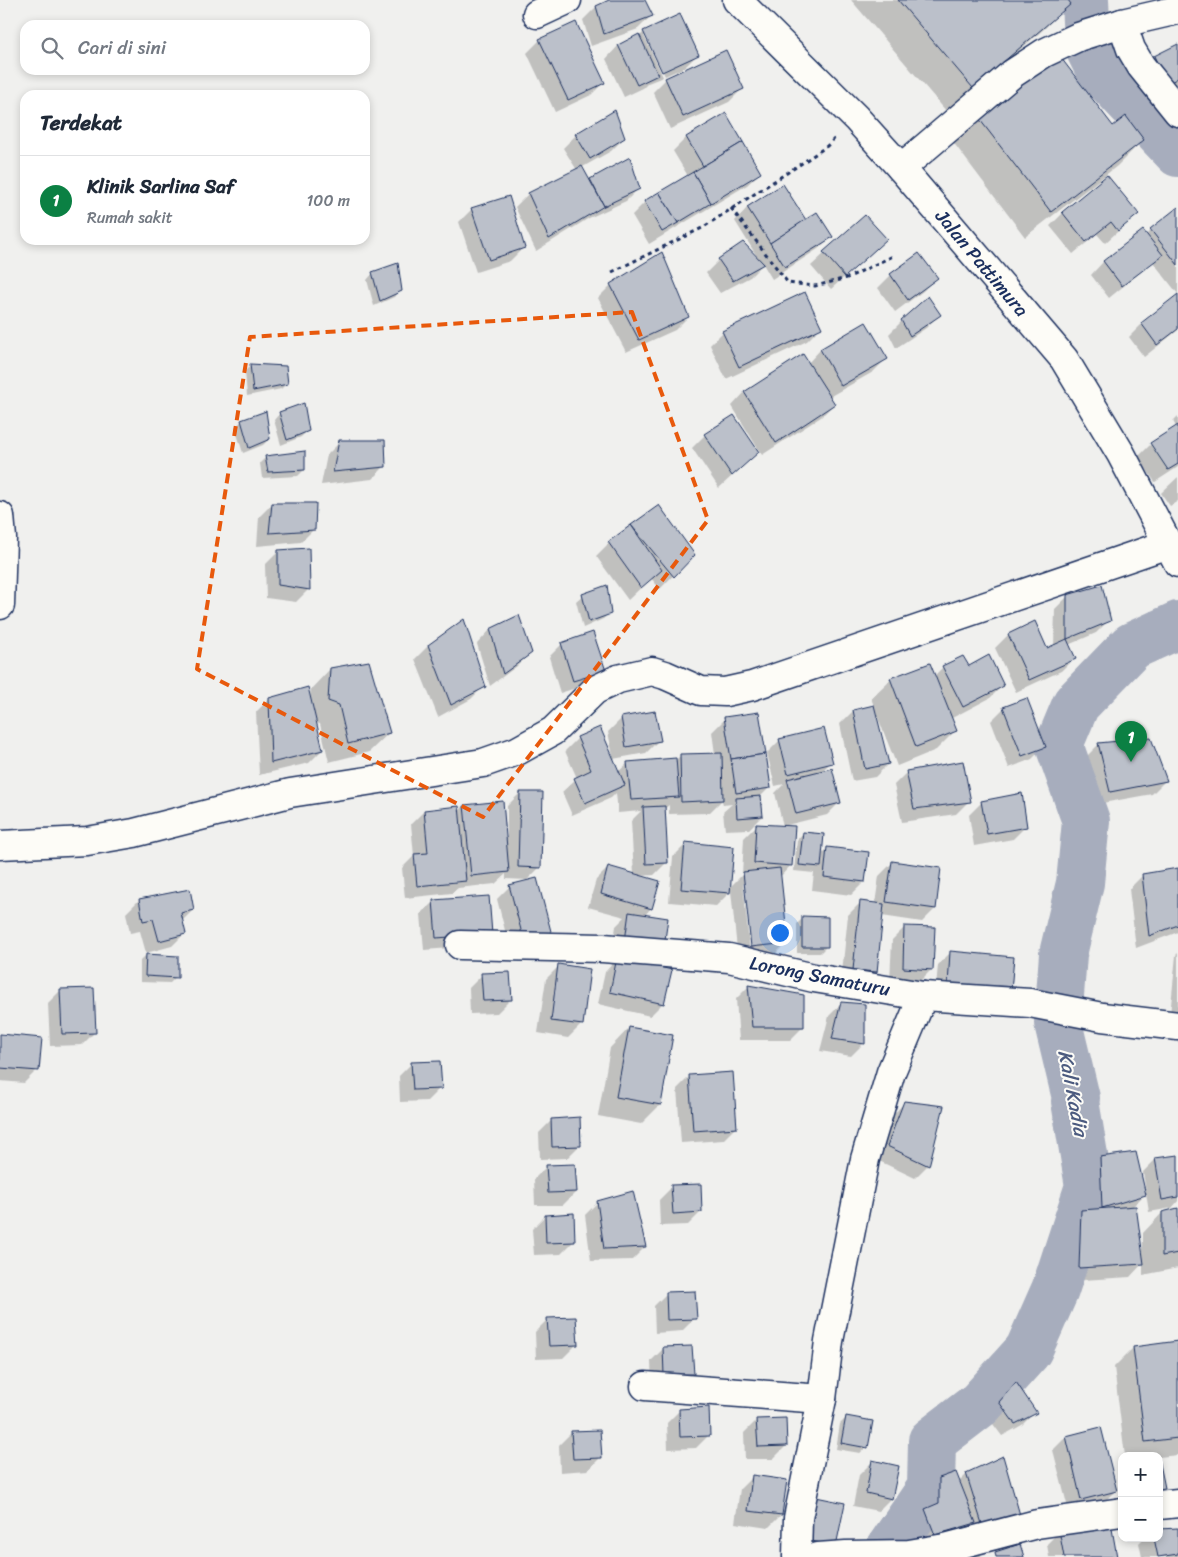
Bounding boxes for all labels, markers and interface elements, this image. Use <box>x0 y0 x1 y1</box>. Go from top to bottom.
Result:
search box <box>20 20 370 75</box>
text: Cari di sini <box>78 31 166 64</box>
icon: search <box>38 34 66 62</box>
text: Terdekat <box>40 104 122 142</box>
text: Klinik Sarlina Saf <box>87 170 234 203</box>
text: 1 <box>53 186 59 215</box>
text: 100 m <box>306 186 350 215</box>
street label: Jalan Pattimura <box>926 201 1037 325</box>
text: Rumah sakit <box>87 203 173 232</box>
pin: 1 <box>1115 721 1147 762</box>
your location <box>767 920 793 946</box>
street label: Lorong Samaturu <box>747 946 893 1006</box>
water label: Kali Kadia <box>1048 1047 1099 1142</box>
map controls <box>1118 1452 1163 1542</box>
button: + <box>1118 1452 1163 1497</box>
button: − <box>1118 1497 1163 1542</box>

